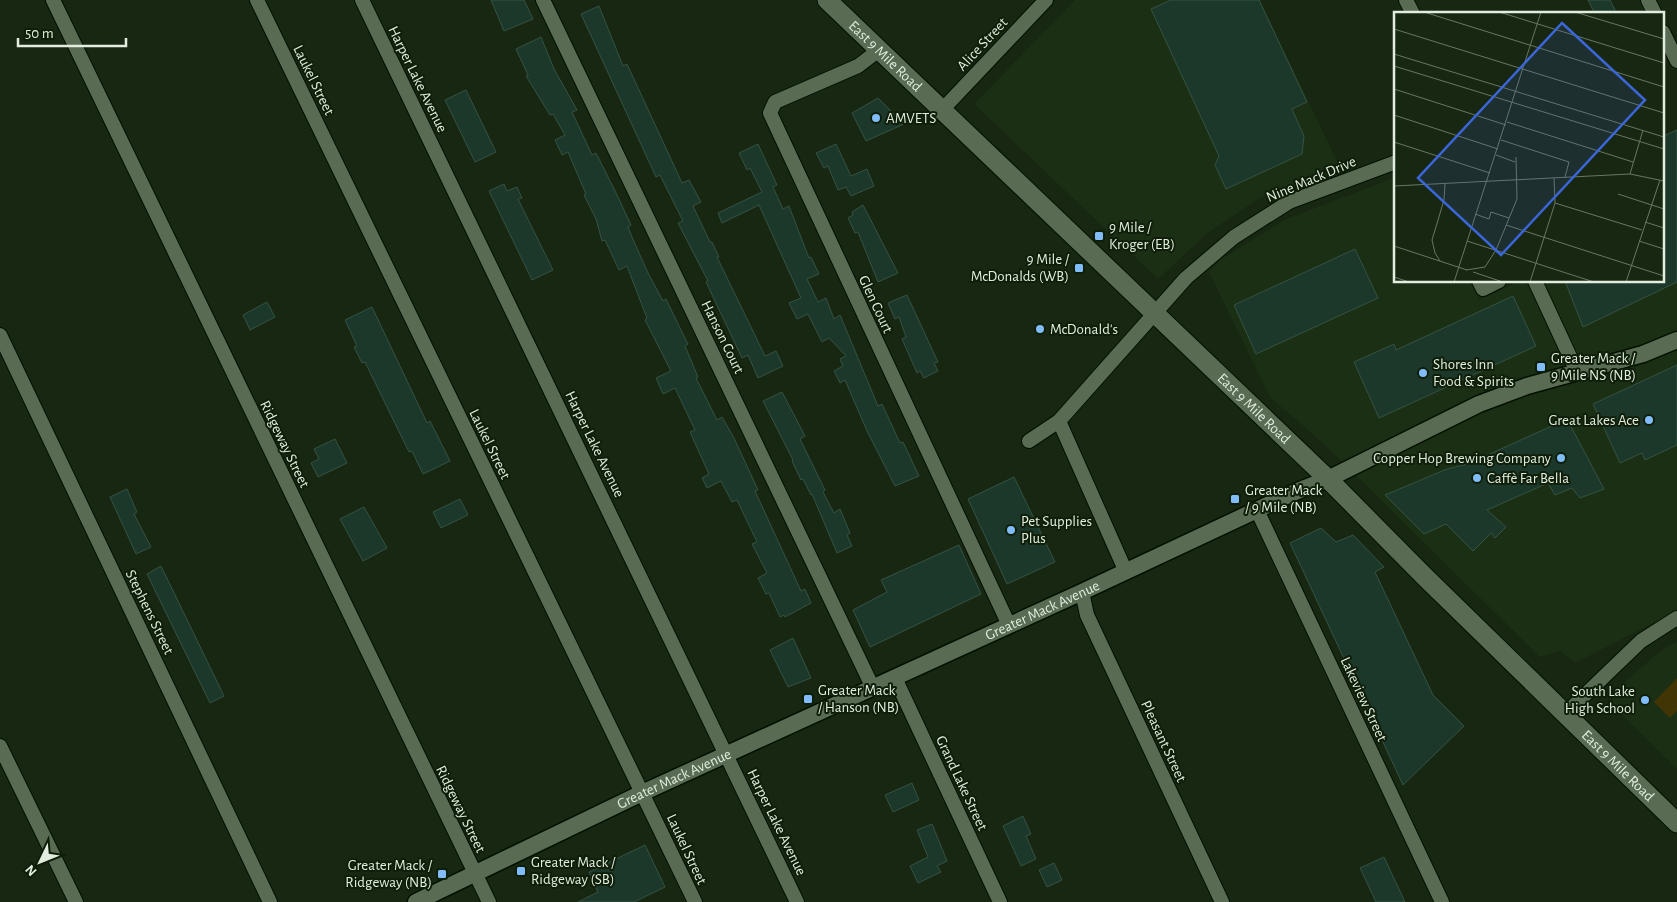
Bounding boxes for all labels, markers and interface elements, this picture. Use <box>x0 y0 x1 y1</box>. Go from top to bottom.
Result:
inset map <box>1394 12 1664 282</box>
scale bar <box>18 15 125 47</box>
street label: Alice Street <box>954 15 1011 74</box>
street label: East 9 Mile Road <box>846 18 925 95</box>
street label: Harper Lake Avenue <box>385 24 450 135</box>
text: 50 m <box>25 26 54 41</box>
street label: Laukel Street <box>290 43 337 118</box>
place label: AMVETS <box>886 111 936 126</box>
marker: AMVETS <box>870 112 882 124</box>
street label: Nine Mack Drive <box>1264 154 1358 205</box>
place label: 9 Mile / Kroger (EB) <box>1109 220 1175 252</box>
marker: 9 Mile / Kroger (EB) <box>1093 230 1105 242</box>
place label: 9 Mile / McDonalds (WB) <box>971 252 1070 284</box>
marker: 9 Mile / McDonalds (WB) <box>1073 262 1085 274</box>
street label: Glen Court <box>856 273 895 336</box>
street label: Hanson Court <box>698 298 747 376</box>
place label: McDonald's <box>1050 322 1118 337</box>
marker: McDonald's <box>1034 323 1046 335</box>
place label: Greater Mack / 9 Mile NS (NB) <box>1551 351 1636 383</box>
place label: Shores Inn Food & Spirits <box>1433 357 1514 389</box>
marker: Greater Mack / 9 Mile NS (NB) <box>1535 361 1547 373</box>
marker: Shores Inn Food & Spirits <box>1417 367 1429 379</box>
street label: East 9 Mile Road <box>1214 371 1293 447</box>
street label: Harper Lake Avenue <box>562 389 627 500</box>
street label: Ridgeway Street <box>257 398 312 490</box>
street label: Laukel Street <box>466 407 513 482</box>
place label: Great Lakes Ace <box>1549 413 1639 428</box>
marker: Great Lakes Ace <box>1643 414 1655 426</box>
place label: Copper Hop Brewing Company <box>1373 451 1552 466</box>
marker: Copper Hop Brewing Company <box>1555 452 1567 464</box>
place label: Caffè Far Bella <box>1487 471 1569 486</box>
marker: Caffè Far Bella <box>1471 472 1483 484</box>
place label: Greater Mack / 9 Mile (NB) <box>1245 483 1323 515</box>
marker: Greater Mack / 9 Mile (NB) <box>1229 493 1241 505</box>
place label: Pet Supplies Plus <box>1021 514 1092 546</box>
marker: Pet Supplies Plus <box>1005 524 1017 536</box>
street label: Stephens Street <box>123 568 177 657</box>
street label: Greater Mack Avenue <box>983 578 1102 643</box>
street label: Lakeview Street <box>1337 655 1390 744</box>
place label: Greater Mack / Hanson (NB) <box>818 683 899 715</box>
place label: South Lake High School <box>1565 684 1635 716</box>
marker: Greater Mack / Hanson (NB) <box>802 693 814 705</box>
marker: South Lake High School <box>1639 694 1651 706</box>
street label: Pleasant Street <box>1138 698 1189 784</box>
street label: East 9 Mile Road <box>1579 727 1657 805</box>
street label: Grand Lake Street <box>933 734 990 833</box>
street label: Greater Mack Avenue <box>615 746 734 812</box>
street label: Ridgeway Street <box>433 763 488 855</box>
street label: Harper Lake Avenue <box>744 767 809 878</box>
street label: Laukel Street <box>664 812 709 887</box>
north arrow <box>15 837 65 887</box>
place label: Greater Mack / Ridgeway (SB) <box>531 855 616 887</box>
place label: Greater Mack / Ridgeway (NB) <box>345 858 433 890</box>
text: N <box>23 862 40 879</box>
marker: Greater Mack / Ridgeway (SB) <box>515 865 527 877</box>
marker: Greater Mack / Ridgeway (NB) <box>436 868 448 880</box>

